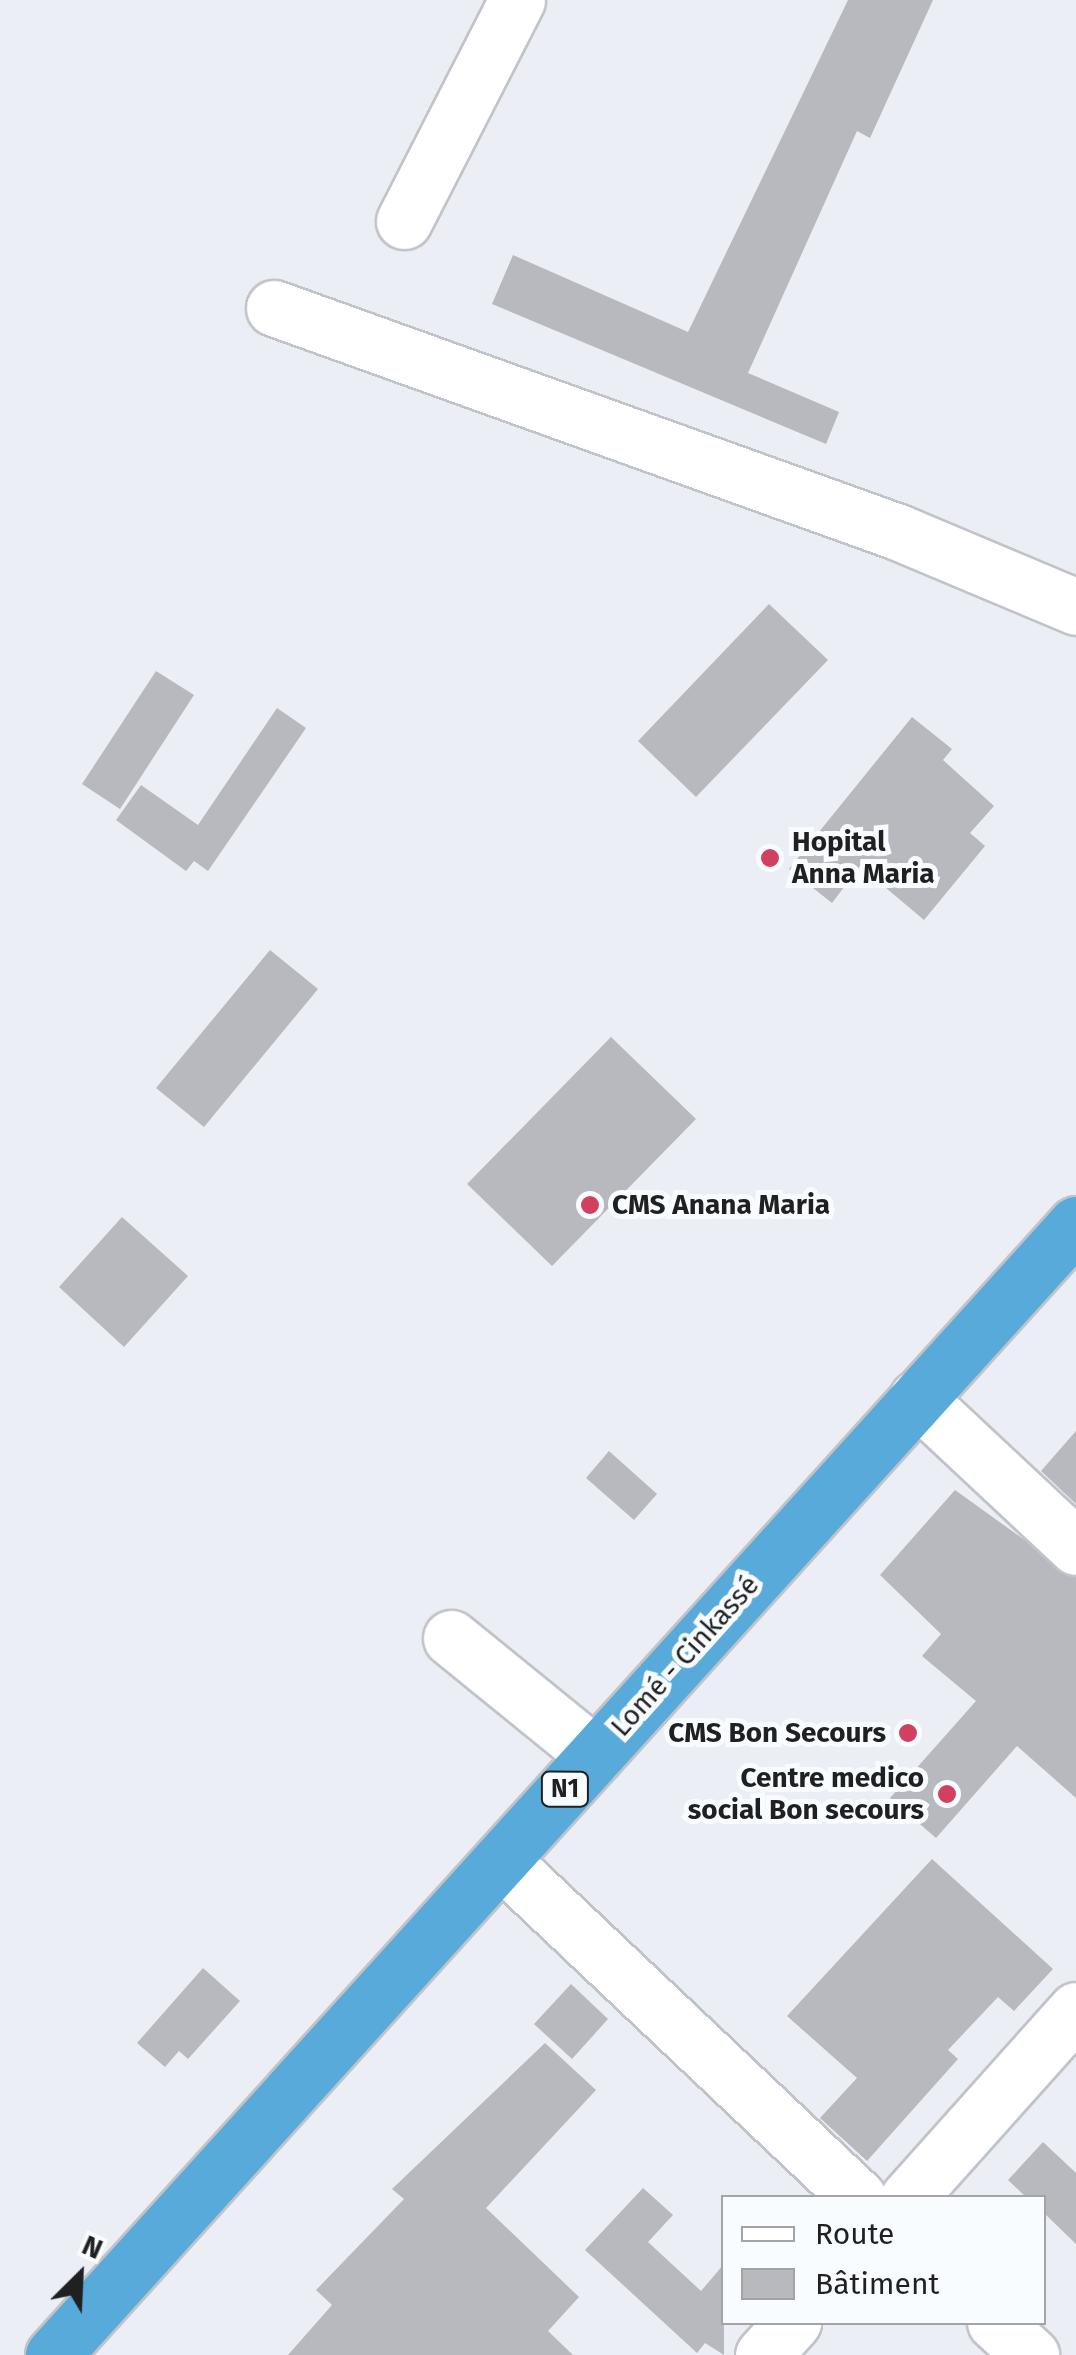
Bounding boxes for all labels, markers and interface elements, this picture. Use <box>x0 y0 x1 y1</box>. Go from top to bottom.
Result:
place label: Hopital Anna Maria <box>792 825 935 891</box>
marker: Hopital Anna Maria <box>757 845 783 871</box>
place label: CMS Anana Maria <box>612 1188 830 1222</box>
marker: CMS Anana Maria <box>577 1192 603 1218</box>
street label: Lomé - Cinkassé <box>604 1569 766 1743</box>
place label: CMS Bon Secours <box>668 1716 886 1750</box>
marker: CMS Bon Secours <box>895 1720 921 1746</box>
place label: Centre medico social Bon secours <box>688 1761 924 1827</box>
road number: N1 <box>540 1769 590 1809</box>
marker: Centre medico social Bon secours <box>934 1781 960 1807</box>
legend <box>721 2195 1046 2325</box>
text: Route <box>815 2216 894 2252</box>
north arrow <box>30 2225 130 2325</box>
text: N <box>77 2228 108 2266</box>
text: Bâtiment <box>815 2266 939 2302</box>

